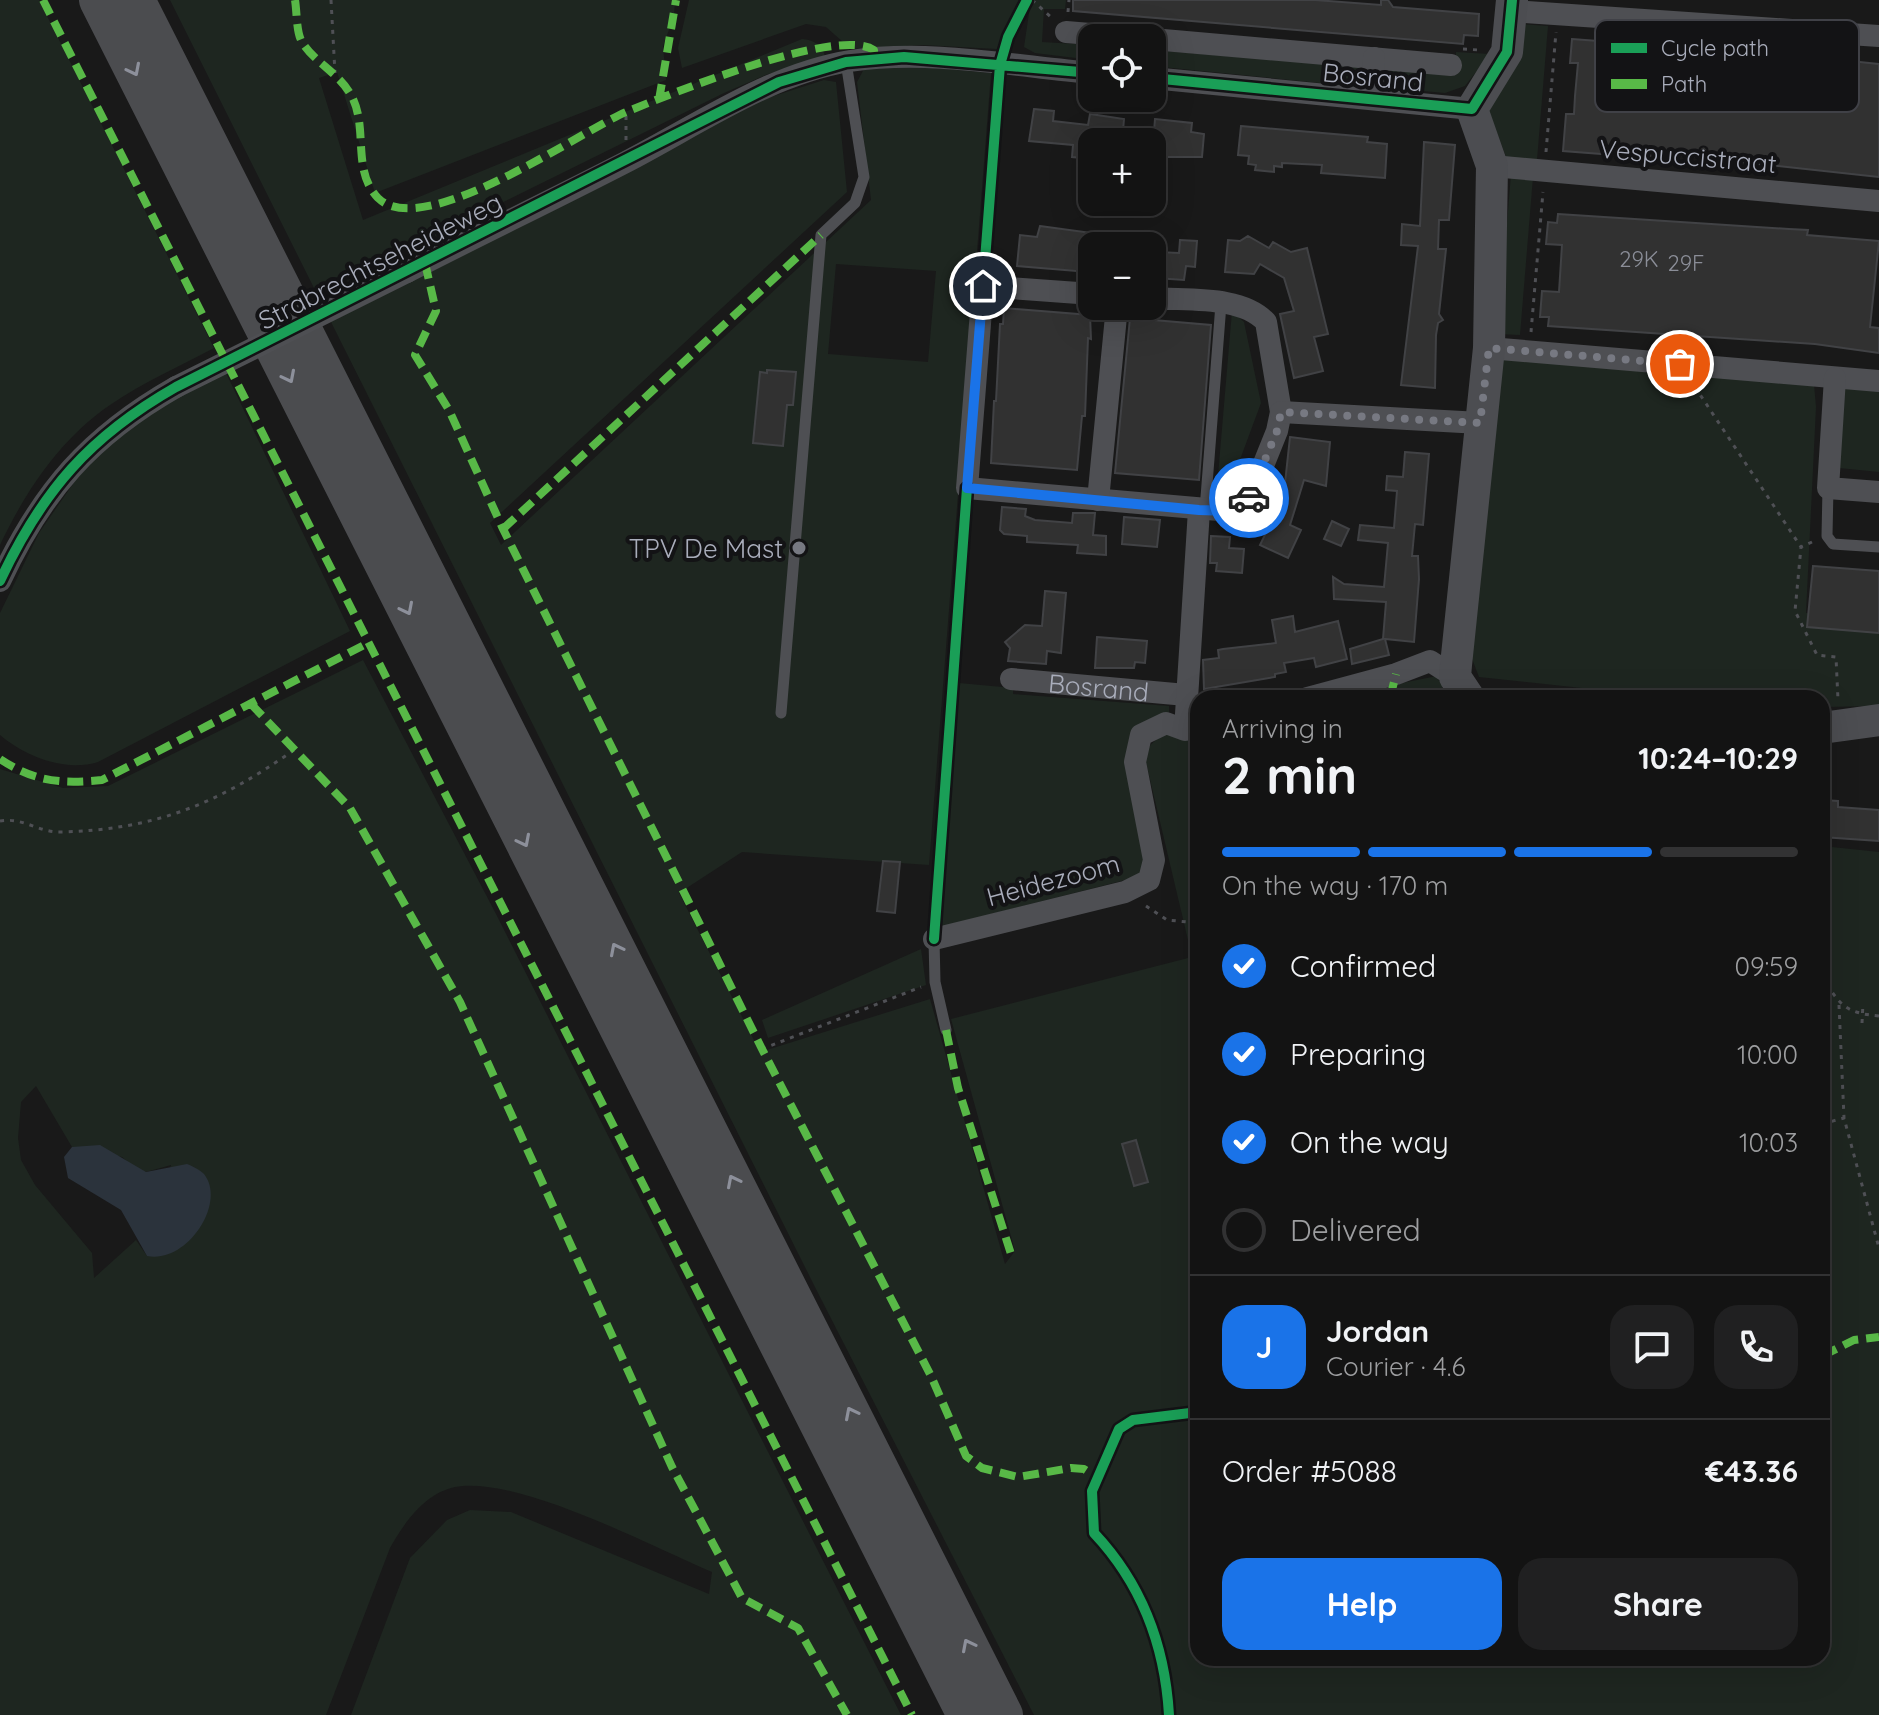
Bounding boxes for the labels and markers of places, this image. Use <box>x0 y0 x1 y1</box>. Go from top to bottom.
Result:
pin <box>949 252 1017 320</box>
pin <box>1646 330 1714 398</box>
place label: TPV De Mast <box>628 532 783 565</box>
marker: TPV De Mast <box>790 539 808 557</box>

